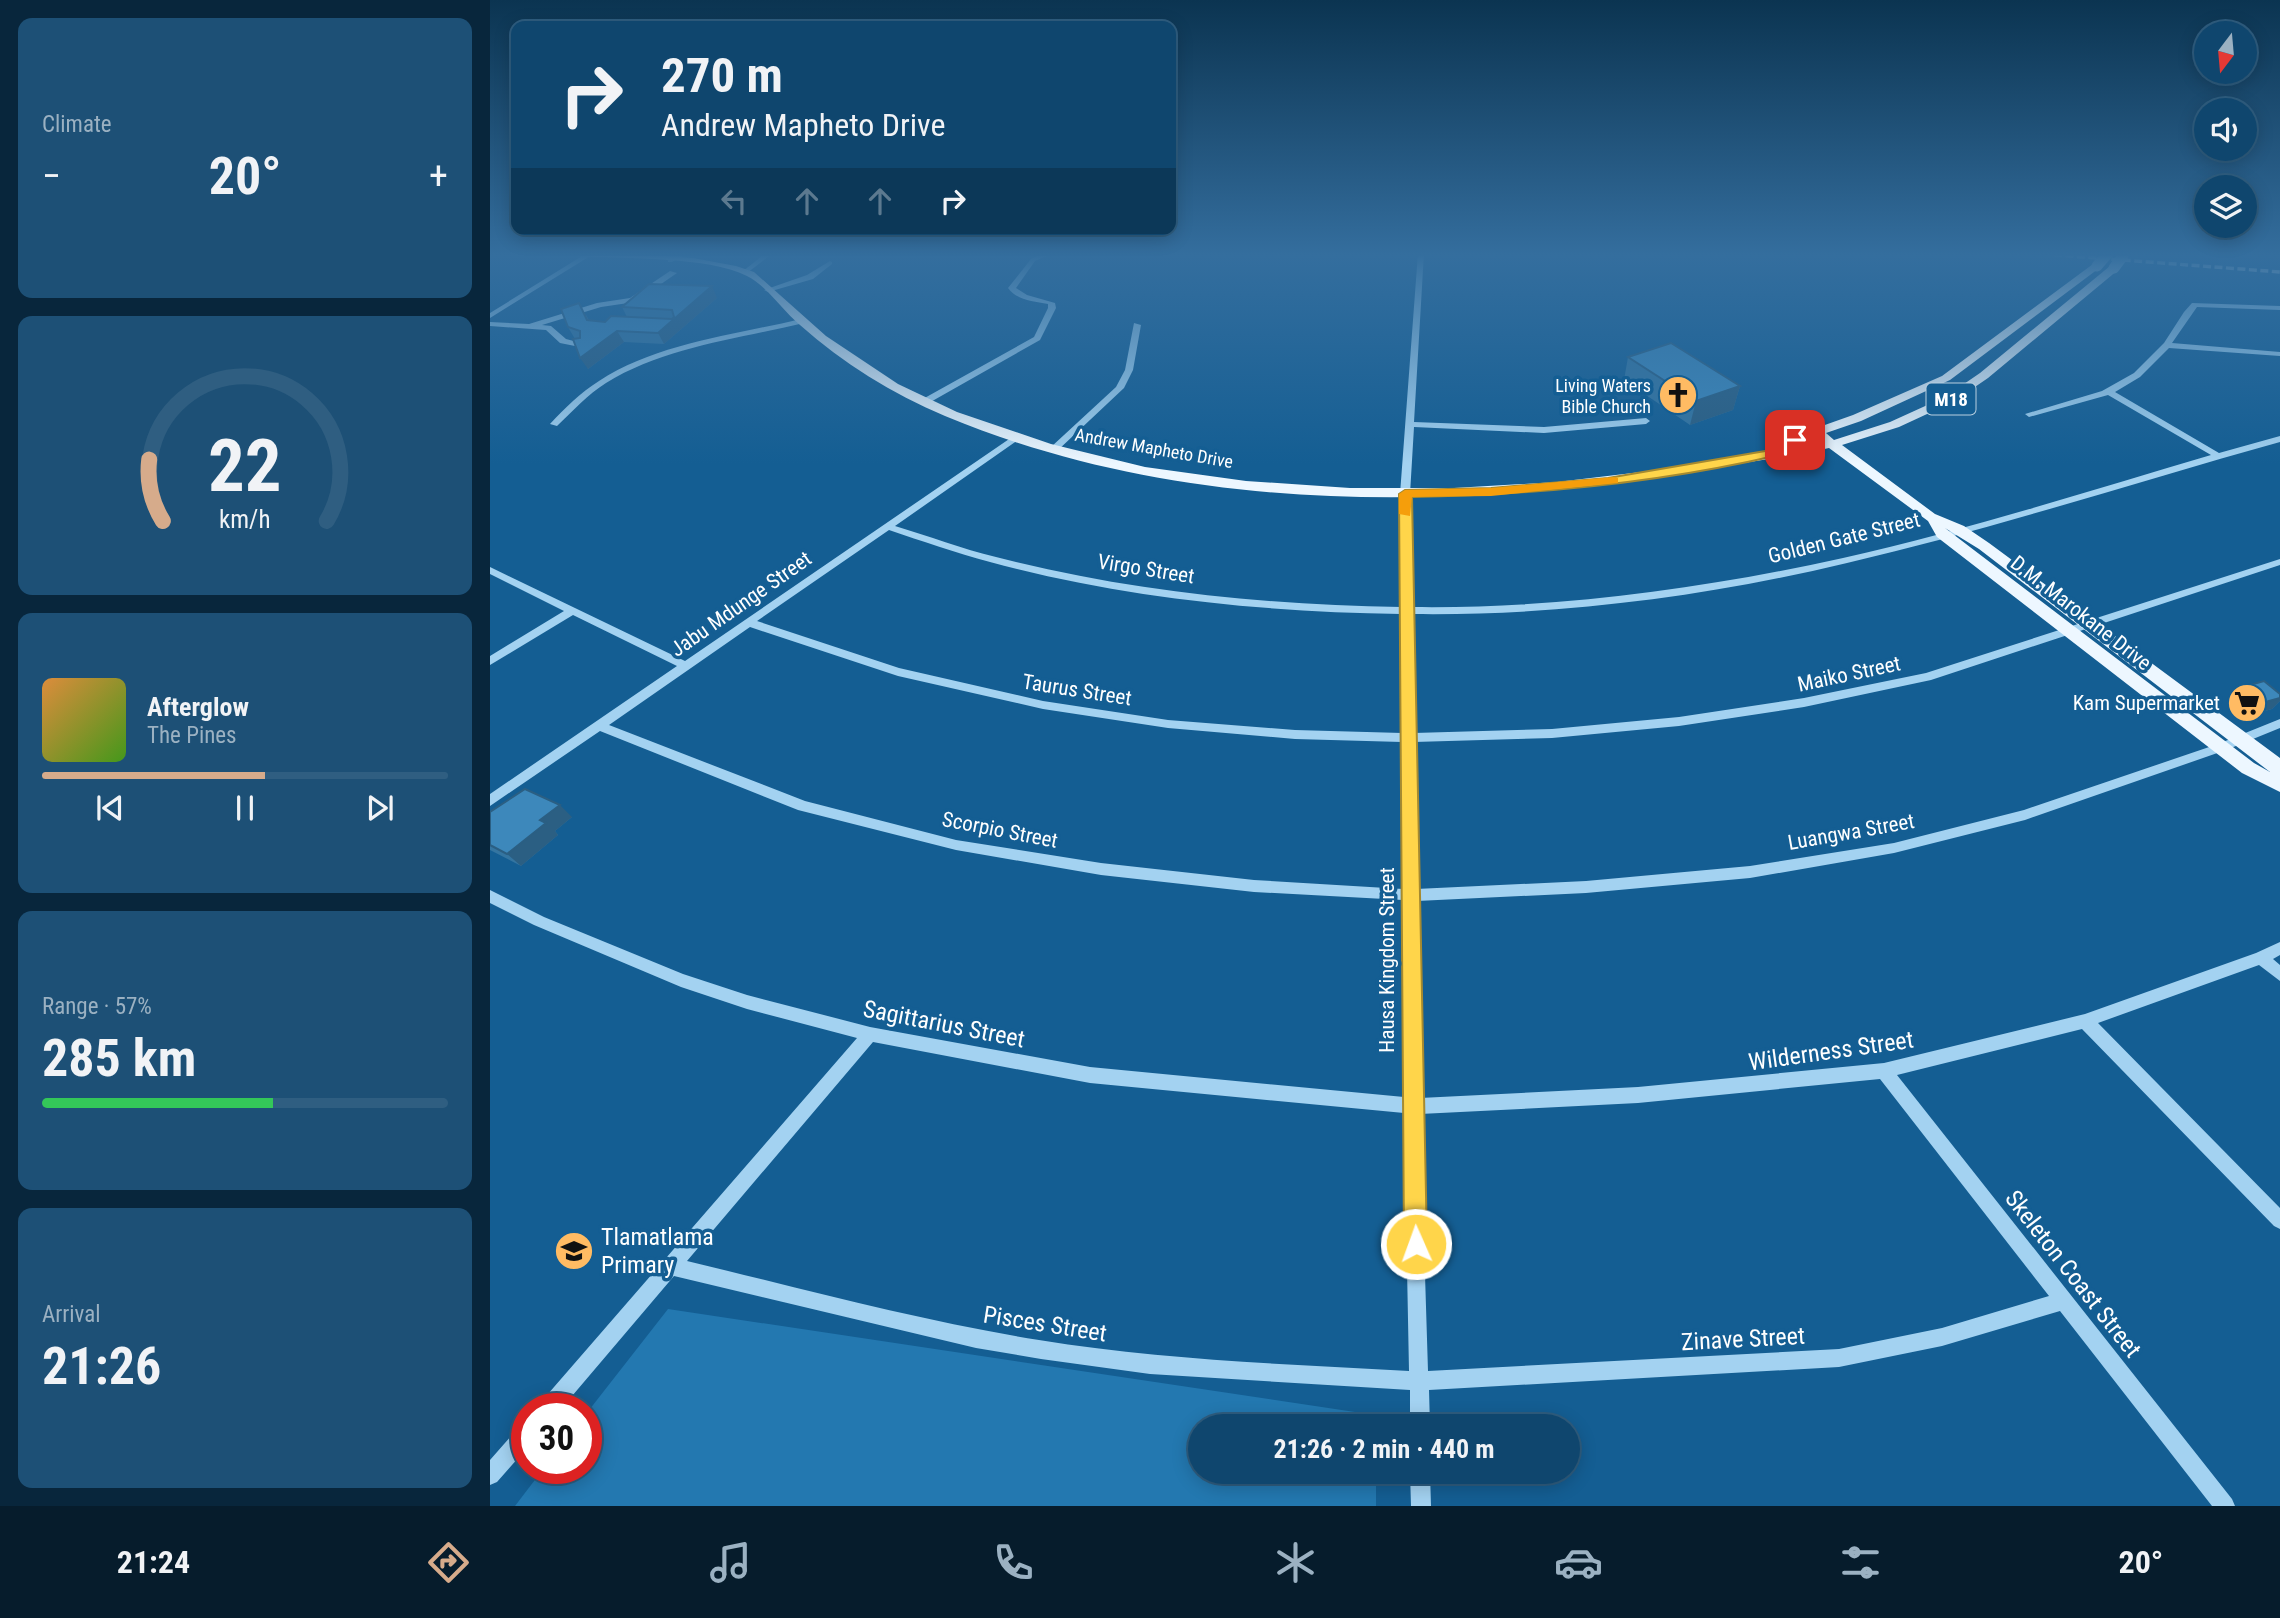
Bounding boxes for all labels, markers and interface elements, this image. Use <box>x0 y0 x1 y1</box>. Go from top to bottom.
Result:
north arrow <box>2194 21 2258 84</box>
map controls <box>2194 21 2257 238</box>
text: 270 m <box>661 47 783 104</box>
icon: right <box>546 49 637 140</box>
button: sound <box>2194 98 2257 161</box>
text: Andrew Mapheto Drive <box>661 106 946 144</box>
text: Climate <box>42 111 112 138</box>
text: 20° <box>209 146 281 207</box>
text: − <box>42 154 61 198</box>
text: + <box>429 154 448 198</box>
button: layers <box>2194 175 2257 238</box>
icon: left <box>715 182 753 220</box>
icon: ahead <box>788 182 826 220</box>
icon: ahead <box>861 182 899 220</box>
icon: right <box>934 182 972 220</box>
church icon: Living Waters Bible Church <box>1657 374 1699 416</box>
place label: Living Waters Bible Church <box>1555 375 1651 417</box>
road number: M18 <box>1926 384 1976 414</box>
pin <box>1765 410 1825 470</box>
icon: arrive <box>1776 421 1814 459</box>
text: 22 <box>208 424 282 510</box>
street label: Andrew Mapheto Drive <box>1073 424 1235 472</box>
text: km/h <box>219 505 271 534</box>
street label: Golden Gate Street <box>1766 508 1922 568</box>
street label: Jabu Mdunge Street <box>666 546 816 662</box>
street label: Virgo Street <box>1096 550 1196 588</box>
street label: D.M. Marokane Drive <box>2006 551 2156 675</box>
street label: Maiko Street <box>1795 651 1903 697</box>
street label: Taurus Street <box>1021 670 1133 710</box>
supermarket icon: Kam Supermarket <box>2226 682 2268 724</box>
place label: Kam Supermarket <box>2073 691 2220 715</box>
text: Afterglow <box>147 692 249 722</box>
text: The Pines <box>147 722 237 749</box>
icon: previous <box>91 789 129 827</box>
icon: pause <box>226 789 264 827</box>
icon: next <box>361 789 399 827</box>
street label: Scorpio Street <box>940 807 1060 853</box>
street label: Luangwa Street <box>1786 809 1916 855</box>
street label: Hausa Kingdom Street <box>1375 867 1399 1053</box>
text: Range · 57% <box>42 993 152 1020</box>
street label: Sagittarius Street <box>861 995 1027 1053</box>
street label: Wilderness Street <box>1747 1026 1915 1076</box>
text: 285 km <box>42 1028 196 1089</box>
street label: Skeleton Coast Street <box>1999 1185 2147 1363</box>
position arrow <box>1379 1207 1453 1281</box>
place label: Tlamatlama Primary <box>601 1223 714 1279</box>
school or university icon: Tlamatlama Primary <box>553 1230 595 1272</box>
street label: Pisces Street <box>981 1300 1109 1348</box>
text: Arrival <box>42 1301 101 1328</box>
street label: Zinave Street <box>1680 1322 1806 1356</box>
text: 21:26 <box>42 1336 161 1397</box>
speed limit sign: 30 <box>511 1393 602 1484</box>
text: 21:26 · 2 min · 440 m <box>1274 1434 1494 1464</box>
icon: directions <box>424 1538 473 1587</box>
icon: music <box>706 1538 755 1587</box>
icon: phone <box>989 1538 1038 1587</box>
icon: climate <box>1271 1538 1320 1587</box>
icon: car <box>1554 1538 1603 1587</box>
icon: filters <box>1836 1538 1885 1587</box>
text: 21:24 <box>117 1543 190 1581</box>
text: 20° <box>2118 1543 2163 1581</box>

